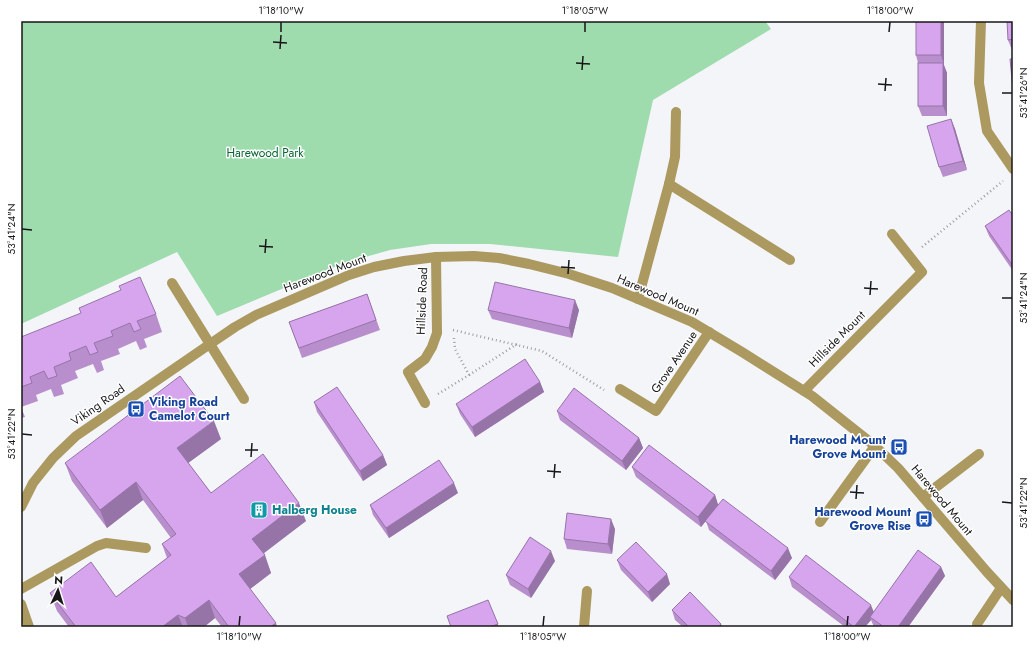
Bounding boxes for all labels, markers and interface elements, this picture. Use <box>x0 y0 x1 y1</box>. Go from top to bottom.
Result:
text: 1°18'10"W <box>258 3 304 18</box>
text: 1°18'05"W <box>562 3 608 18</box>
text: 1°18'00"W <box>867 3 913 18</box>
text: 53°41'26"N <box>1016 68 1031 118</box>
park label: Harewood Park <box>226 144 304 162</box>
text: 53°41'24"N <box>4 204 19 254</box>
street label: Harewood Mount <box>281 249 369 297</box>
street label: Hillside Road <box>412 267 432 335</box>
street label: Harewood Mount <box>614 270 702 320</box>
text: 53°41'24"N <box>1016 273 1031 323</box>
street label: Hillside Mount <box>805 307 869 371</box>
street label: Grove Avenue <box>646 327 702 397</box>
street label: Viking Road <box>67 380 129 430</box>
place label: Viking Road Camelot Court <box>148 393 230 425</box>
bus stop icon: Viking Road Camelot Court <box>126 399 146 419</box>
text: 53°41'22"N <box>4 409 19 459</box>
place label: Harewood Mount Grove Mount <box>789 431 886 463</box>
bus stop icon: Harewood Mount Grove Mount <box>889 437 909 457</box>
street label: Harewood Mount <box>907 461 977 539</box>
text: 53°41'22"N <box>1016 478 1031 528</box>
building icon: Halberg House <box>249 500 269 520</box>
place label: Halberg House <box>272 501 357 519</box>
place label: Harewood Mount Grove Rise <box>814 503 911 535</box>
bus stop icon: Harewood Mount Grove Rise <box>914 509 934 529</box>
north arrow <box>38 570 78 610</box>
text: N <box>54 572 64 588</box>
text: 1°18'10"W <box>216 629 262 644</box>
text: 1°18'05"W <box>520 629 566 644</box>
text: 1°18'00"W <box>824 629 870 644</box>

